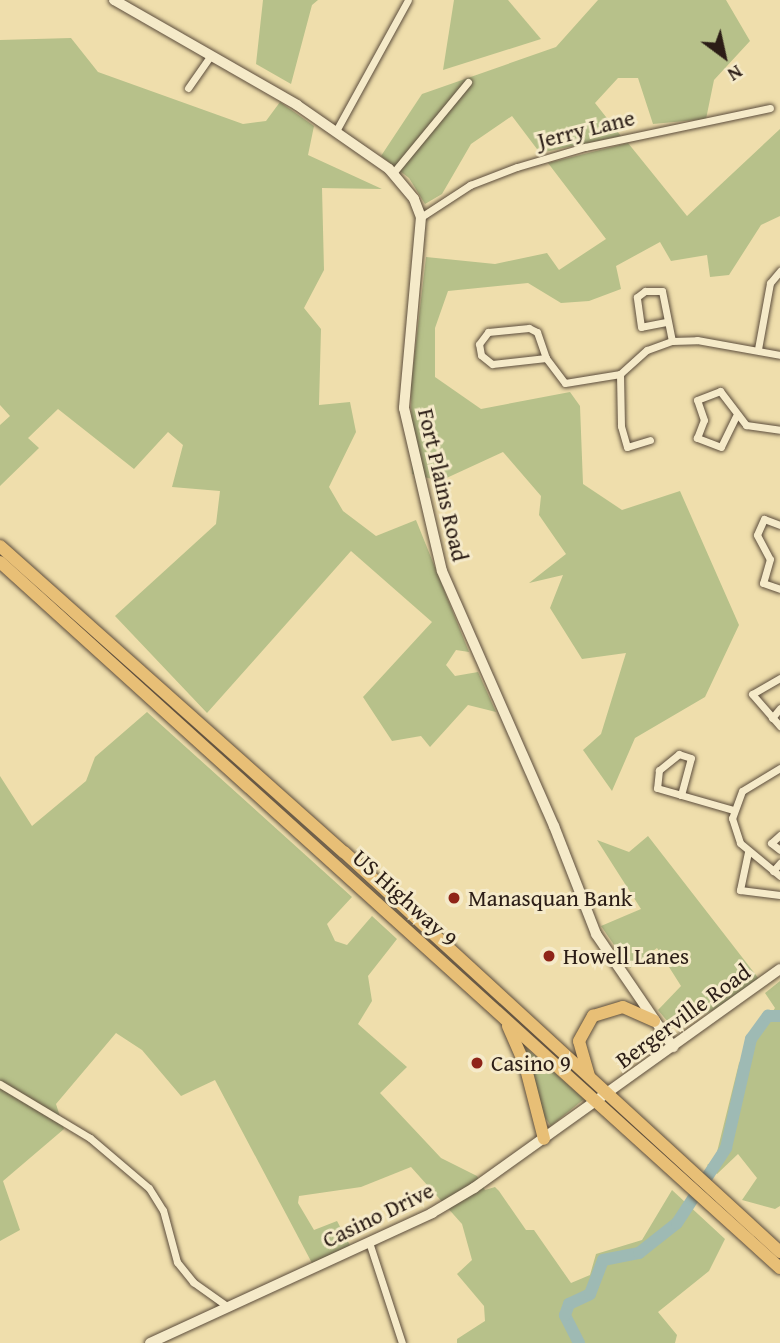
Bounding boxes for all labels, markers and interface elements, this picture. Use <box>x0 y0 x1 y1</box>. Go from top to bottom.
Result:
north arrow <box>689 21 759 91</box>
text: N <box>722 58 748 89</box>
street label: Jerry Lane <box>534 104 638 154</box>
street label: Fort Plains Road <box>412 406 474 564</box>
street label: US Highway 9 <box>347 844 463 952</box>
place label: Manasquan Bank <box>468 884 633 912</box>
marker: Manasquan Bank <box>446 890 462 906</box>
place label: Howell Lanes <box>563 942 689 970</box>
marker: Howell Lanes <box>541 948 557 964</box>
street label: Bergerville Road <box>610 958 756 1074</box>
place label: Casino 9 <box>491 1049 571 1077</box>
marker: Casino 9 <box>469 1055 485 1071</box>
street label: Casino Drive <box>318 1176 438 1254</box>

